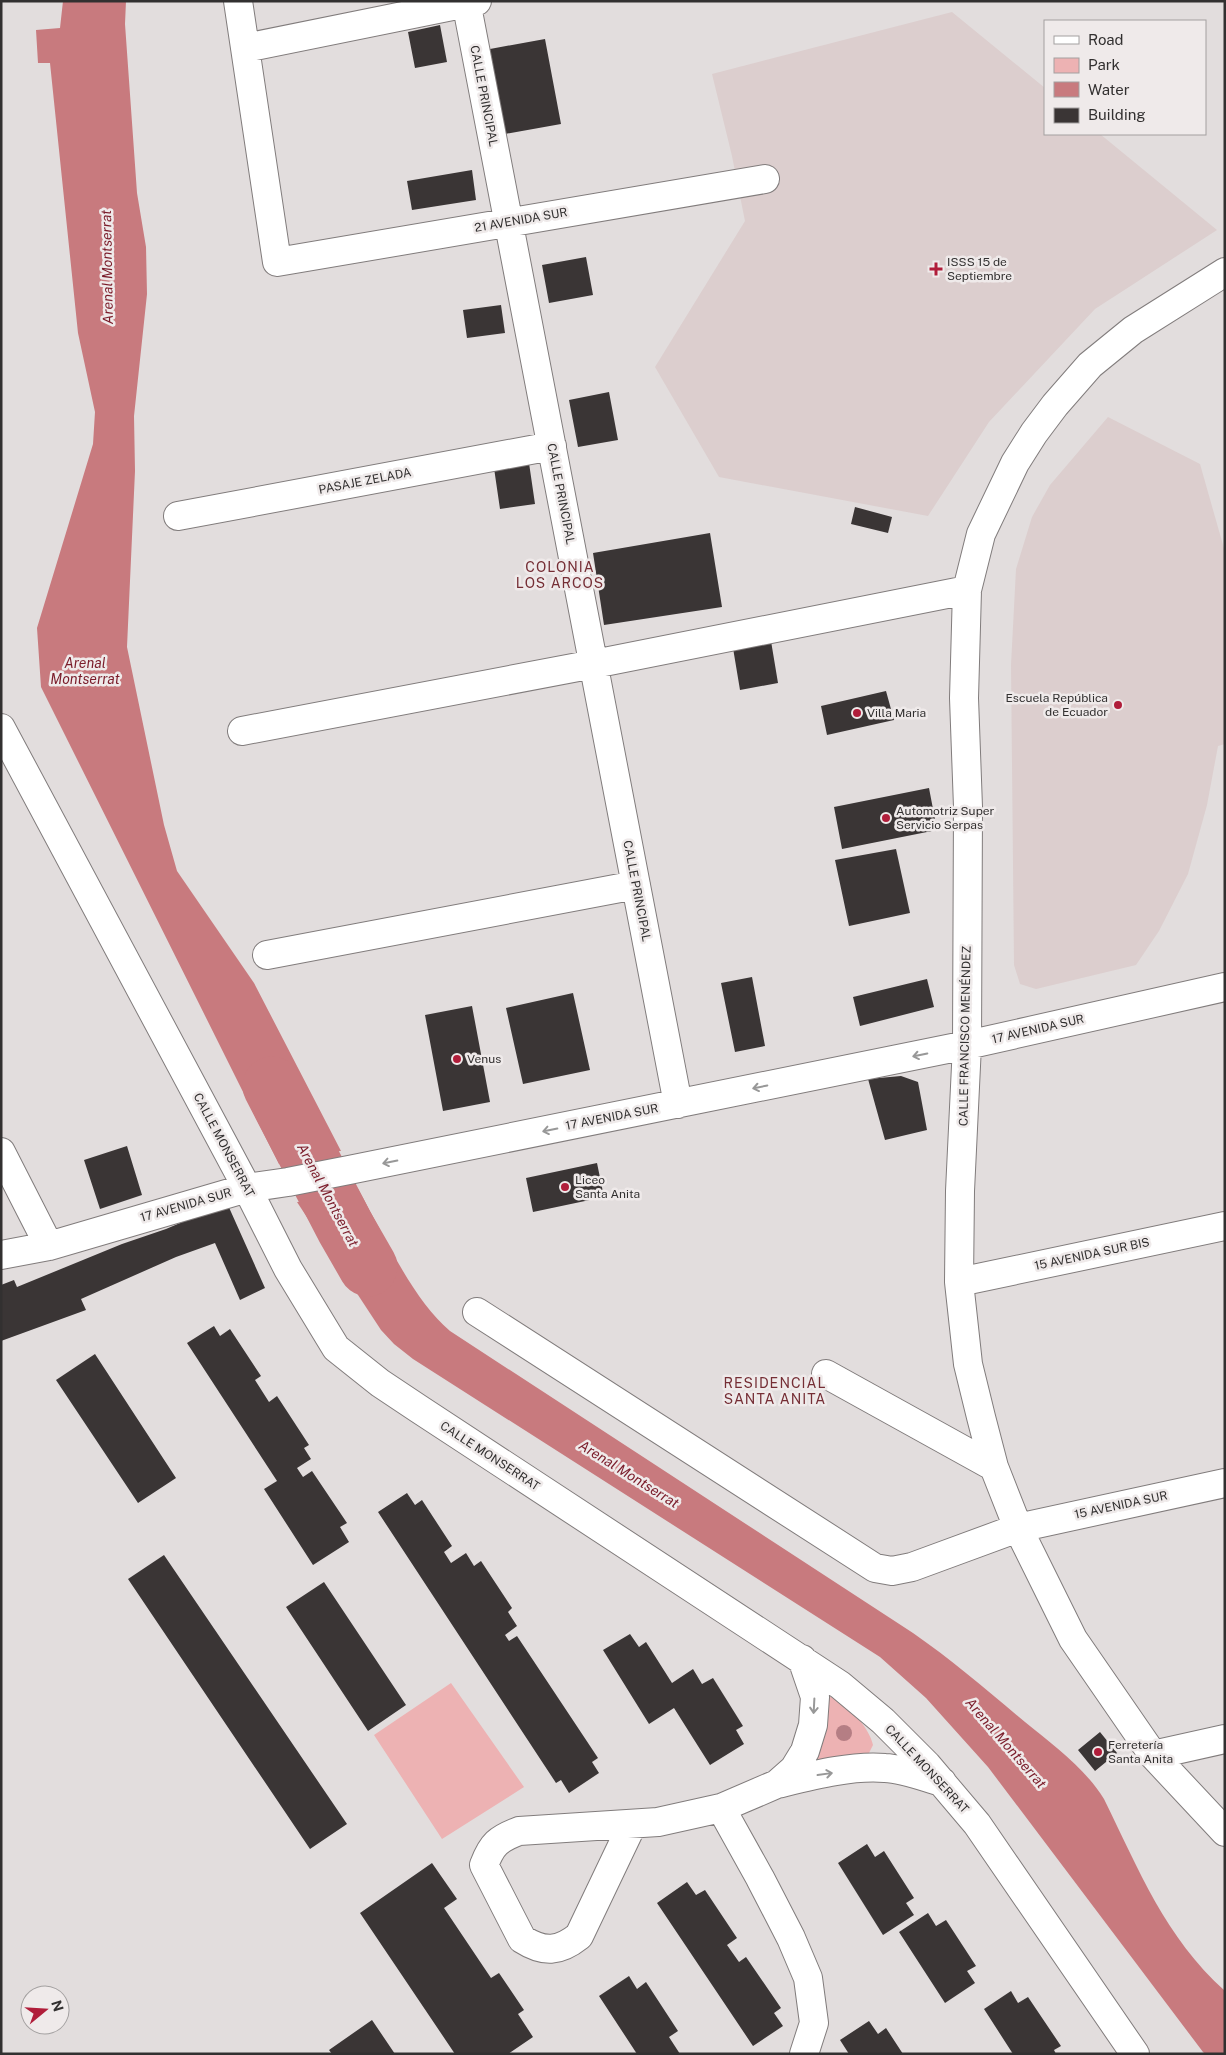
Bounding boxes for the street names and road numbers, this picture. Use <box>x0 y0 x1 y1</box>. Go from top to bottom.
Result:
street label: CALLE PRINCIPAL <box>467 44 501 148</box>
street label: 21 AVENIDA SUR <box>473 205 569 235</box>
street label: CALLE PRINCIPAL <box>544 442 578 546</box>
street label: PASAJE ZELADA <box>317 465 413 497</box>
street label: CALLE PRINCIPAL <box>620 839 654 943</box>
street label: CALLE FRANCISCO MENÉNDEZ <box>956 945 974 1126</box>
street label: 17 AVENIDA SUR <box>991 1012 1085 1046</box>
street label: CALLE MONSERRAT <box>191 1091 257 1199</box>
street label: 17 AVENIDA SUR <box>564 1101 660 1133</box>
street label: 17 AVENIDA SUR <box>139 1185 233 1225</box>
street label: 15 AVENIDA SUR BIS <box>1033 1235 1151 1273</box>
street label: CALLE MONSERRAT <box>438 1419 542 1493</box>
street label: 15 AVENIDA SUR <box>1073 1488 1169 1522</box>
street label: CALLE MONSERRAT <box>882 1722 972 1816</box>

